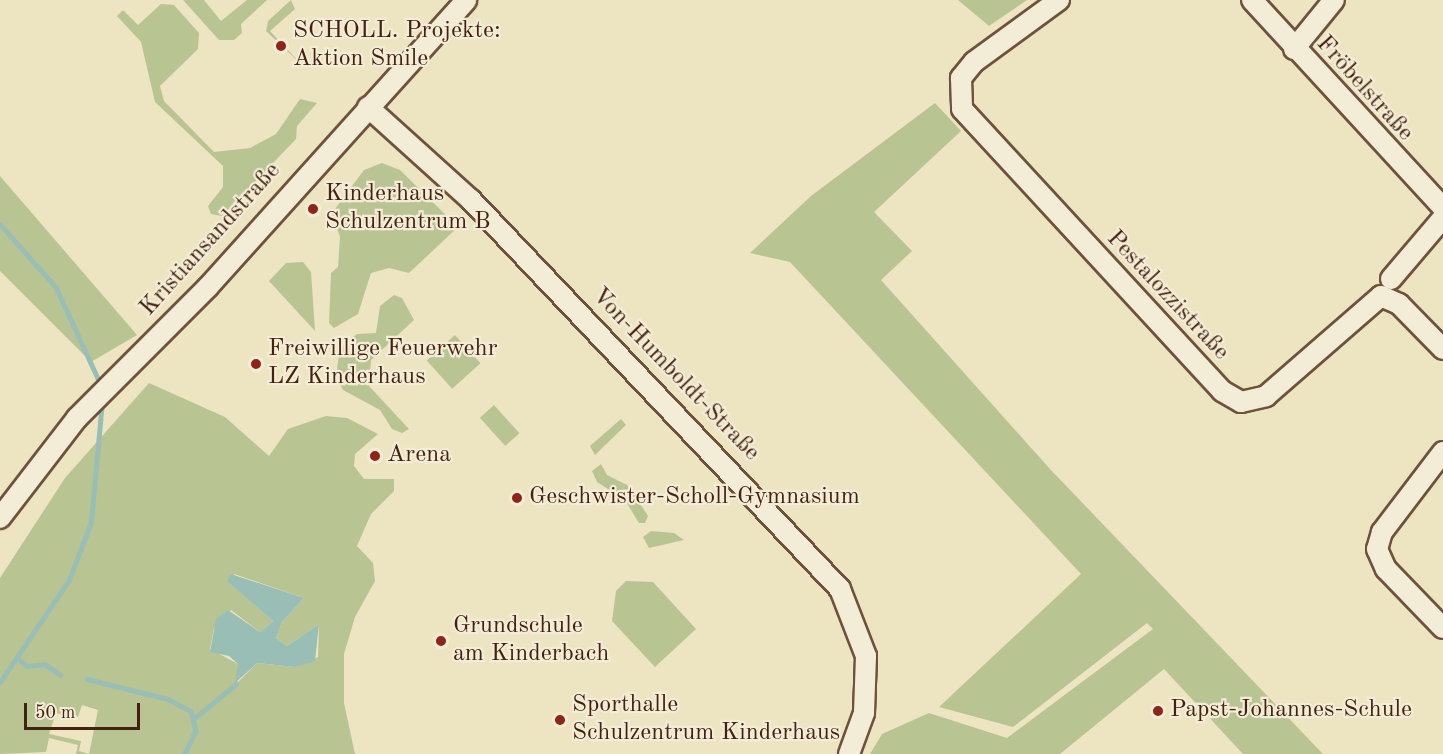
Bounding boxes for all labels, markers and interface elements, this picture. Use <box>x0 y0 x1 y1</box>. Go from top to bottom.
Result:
place label: SCHOLL. Projekte: Aktion Smile <box>293 18 501 74</box>
street label: Fröbelstraße <box>1309 30 1419 148</box>
marker: SCHOLL. Projekte: Aktion Smile <box>274 39 288 53</box>
street label: Kristiansandstraße <box>135 157 287 323</box>
place label: Kinderhaus Schulzentrum B <box>325 181 491 237</box>
marker: Kinderhaus Schulzentrum B <box>306 202 320 216</box>
street label: Pestalozzistraße <box>1100 225 1234 367</box>
street label: Von-Humboldt-Straße <box>585 282 765 468</box>
place label: Freiwillige Feuerwehr LZ Kinderhaus <box>268 336 497 392</box>
marker: Freiwillige Feuerwehr LZ Kinderhaus <box>249 357 263 371</box>
place label: Arena <box>387 442 451 470</box>
marker: Arena <box>368 449 382 463</box>
place label: Geschwister-Scholl-Gymnasium <box>529 484 860 512</box>
marker: Geschwister-Scholl-Gymnasium <box>510 491 524 505</box>
place label: Grundschule am Kinderbach <box>453 613 609 669</box>
marker: Grundschule am Kinderbach <box>434 634 448 648</box>
scale bar <box>27 691 142 729</box>
place label: Sporthalle Schulzentrum Kinderhaus <box>572 692 840 748</box>
place label: Papst-Johannes-Schule <box>1170 697 1412 725</box>
text: 50 m <box>35 704 75 722</box>
marker: Papst-Johannes-Schule <box>1151 704 1165 718</box>
marker: Sporthalle Schulzentrum Kinderhaus <box>553 713 567 727</box>

